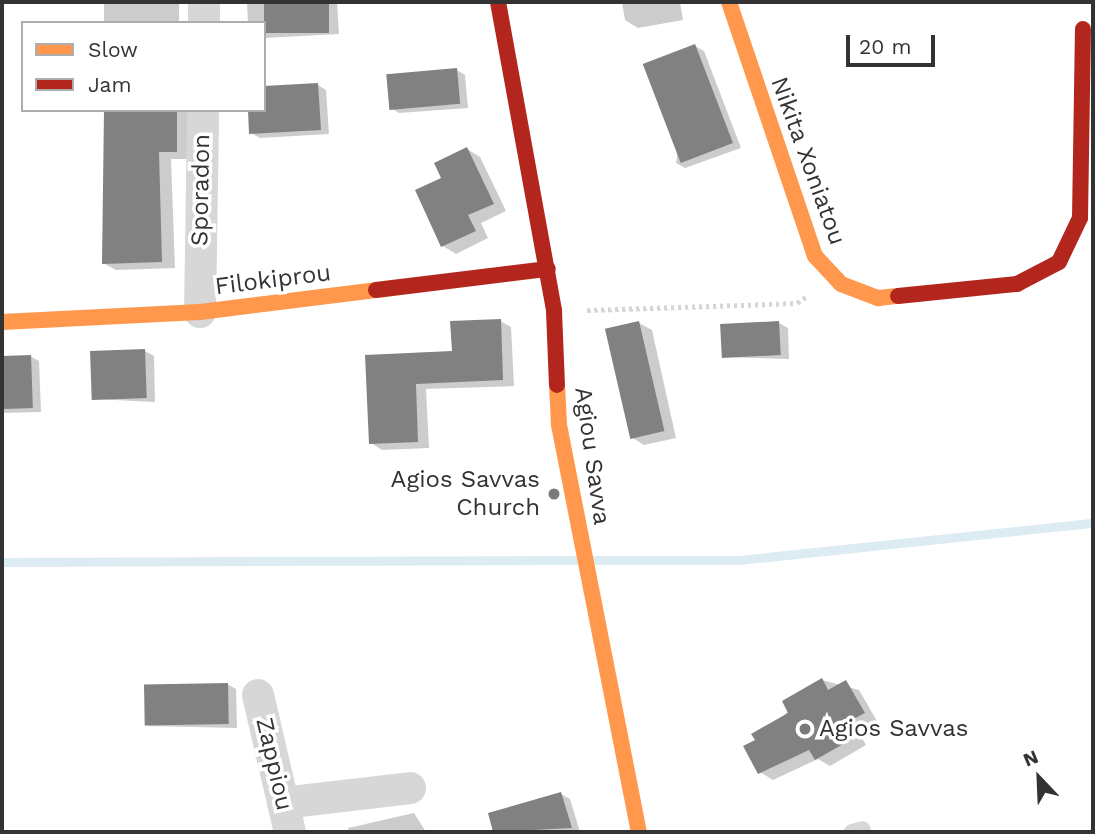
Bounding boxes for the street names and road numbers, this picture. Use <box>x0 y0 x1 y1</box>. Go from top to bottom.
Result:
street label: Nikita Xoniatou <box>764 73 852 249</box>
street label: Sporadon <box>186 134 216 246</box>
street label: Filokiprou <box>213 259 333 301</box>
street label: Agiou Savva <box>568 385 616 527</box>
street label: Zappiou <box>249 715 299 813</box>

